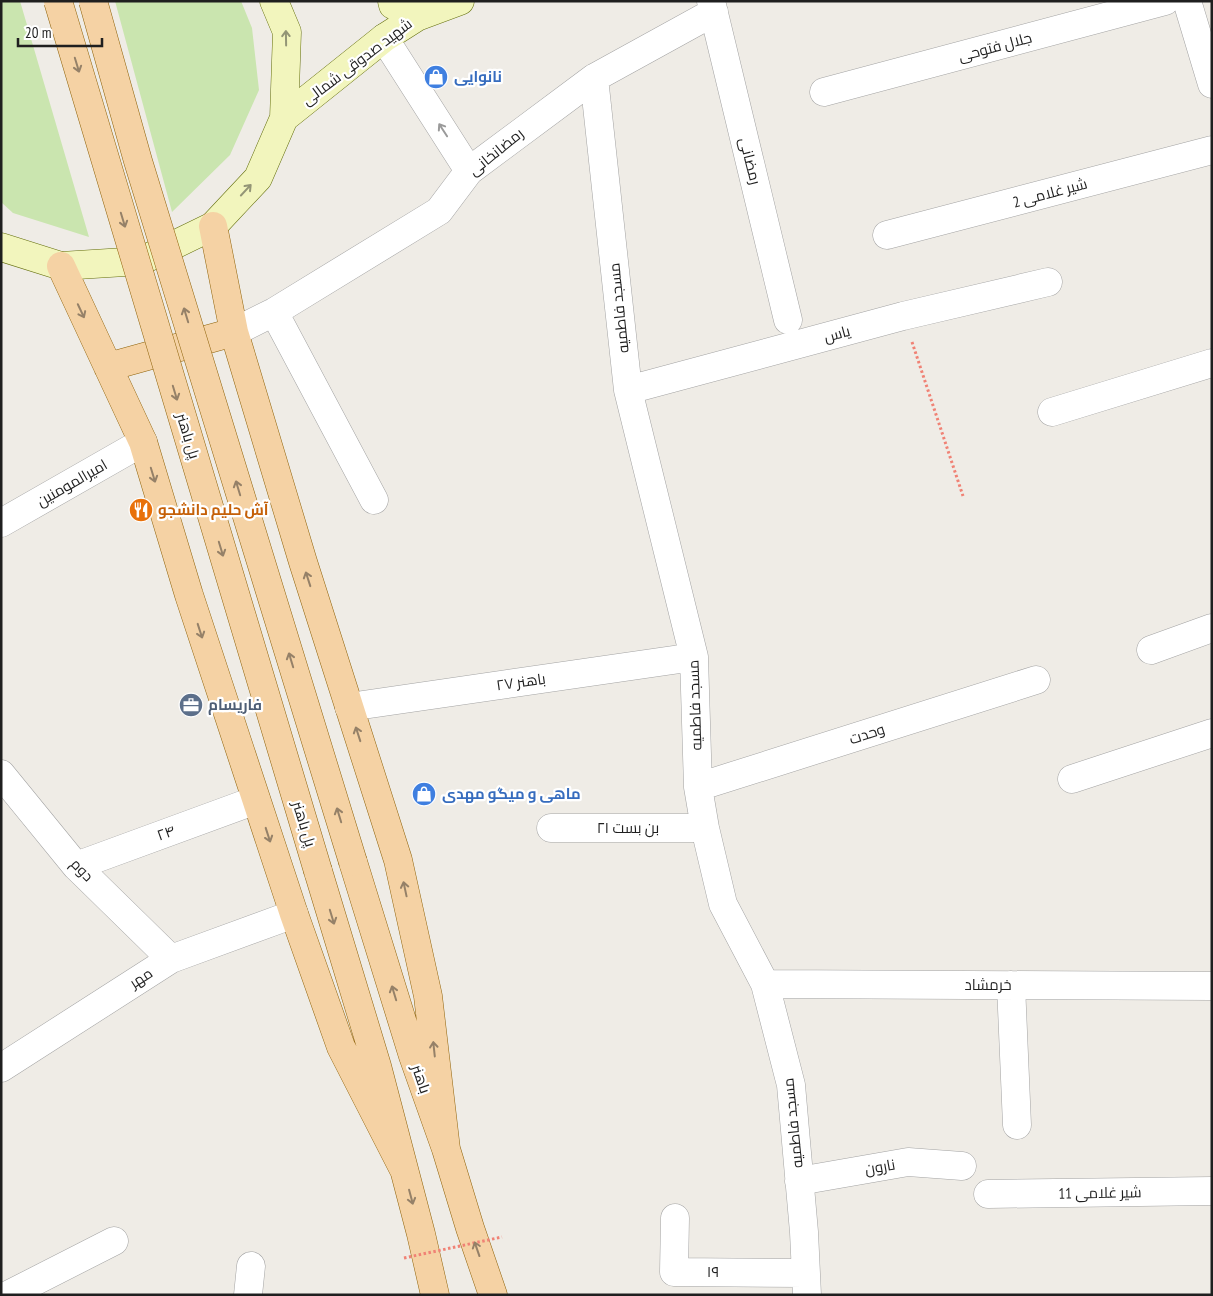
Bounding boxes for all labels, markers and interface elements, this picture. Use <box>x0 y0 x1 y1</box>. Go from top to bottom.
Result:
street label: شهید صدوقی شمالی <box>298 14 416 110</box>
scale bar <box>18 15 101 47</box>
text: 20 m <box>25 23 51 42</box>
street label: جلال فتوحی <box>956 28 1034 66</box>
one-way arrow <box>282 30 291 46</box>
one-way arrow <box>72 56 82 72</box>
shop icon: نانوایی <box>423 64 449 90</box>
place label: نانوایی <box>454 67 502 86</box>
one-way arrow <box>438 123 448 137</box>
street label: رمضانخانی <box>464 124 528 180</box>
street label: رمضانی <box>734 135 766 187</box>
street label: شیر غلامی 2 <box>1011 173 1089 213</box>
one-way arrow <box>240 184 252 197</box>
one-way arrow <box>119 212 129 228</box>
street label: مسجد فاطمیه <box>604 262 633 354</box>
one-way arrow <box>77 303 87 318</box>
one-way arrow <box>180 308 190 324</box>
street label: یاس <box>822 321 852 347</box>
one-way arrow <box>170 385 180 401</box>
street label: پل باهنر <box>171 410 204 461</box>
street label: امیرالمومنین <box>33 455 111 511</box>
one-way arrow <box>148 467 158 483</box>
one-way arrow <box>233 480 243 496</box>
restaurant icon: آش حلیم دانشجو <box>128 497 154 523</box>
place label: آش حلیم دانشجو <box>158 500 269 520</box>
one-way arrow <box>217 540 227 556</box>
one-way arrow <box>303 571 313 587</box>
one-way arrow <box>196 623 206 639</box>
one-way arrow <box>286 652 296 668</box>
street label: مسجد فاطمیه <box>683 659 706 751</box>
street label: باهنر ۲۷ <box>495 669 547 694</box>
office icon: فاریسام <box>178 692 204 718</box>
place label: فاریسام <box>208 695 262 715</box>
street label: وحدت <box>847 719 887 748</box>
one-way arrow <box>352 726 362 742</box>
shop icon: ماهی و میگو مهدی <box>411 781 437 807</box>
place label: ماهی و میگو مهدی <box>442 784 581 803</box>
street label: پل باهنر <box>287 798 320 849</box>
one-way arrow <box>333 807 343 823</box>
street label: بن بست ۲۱ <box>597 818 659 838</box>
street label: ۲۴ <box>154 821 178 845</box>
one-way arrow <box>264 827 273 842</box>
street label: دوم <box>66 854 98 886</box>
one-way arrow <box>400 881 409 897</box>
one-way arrow <box>327 909 337 925</box>
street label: مهر <box>125 963 157 993</box>
street label: خرمشاد <box>964 975 1012 994</box>
one-way arrow <box>388 985 398 1001</box>
one-way arrow <box>429 1041 439 1057</box>
street label: باهنر <box>407 1061 435 1096</box>
street label: مسجد فاطمیه <box>778 1077 807 1169</box>
street label: نارون <box>863 1154 897 1180</box>
street label: شیر غلامی 11 <box>1058 1182 1142 1204</box>
one-way arrow <box>407 1189 416 1205</box>
one-way arrow <box>472 1241 481 1257</box>
street label: ۱۹ <box>707 1262 719 1281</box>

